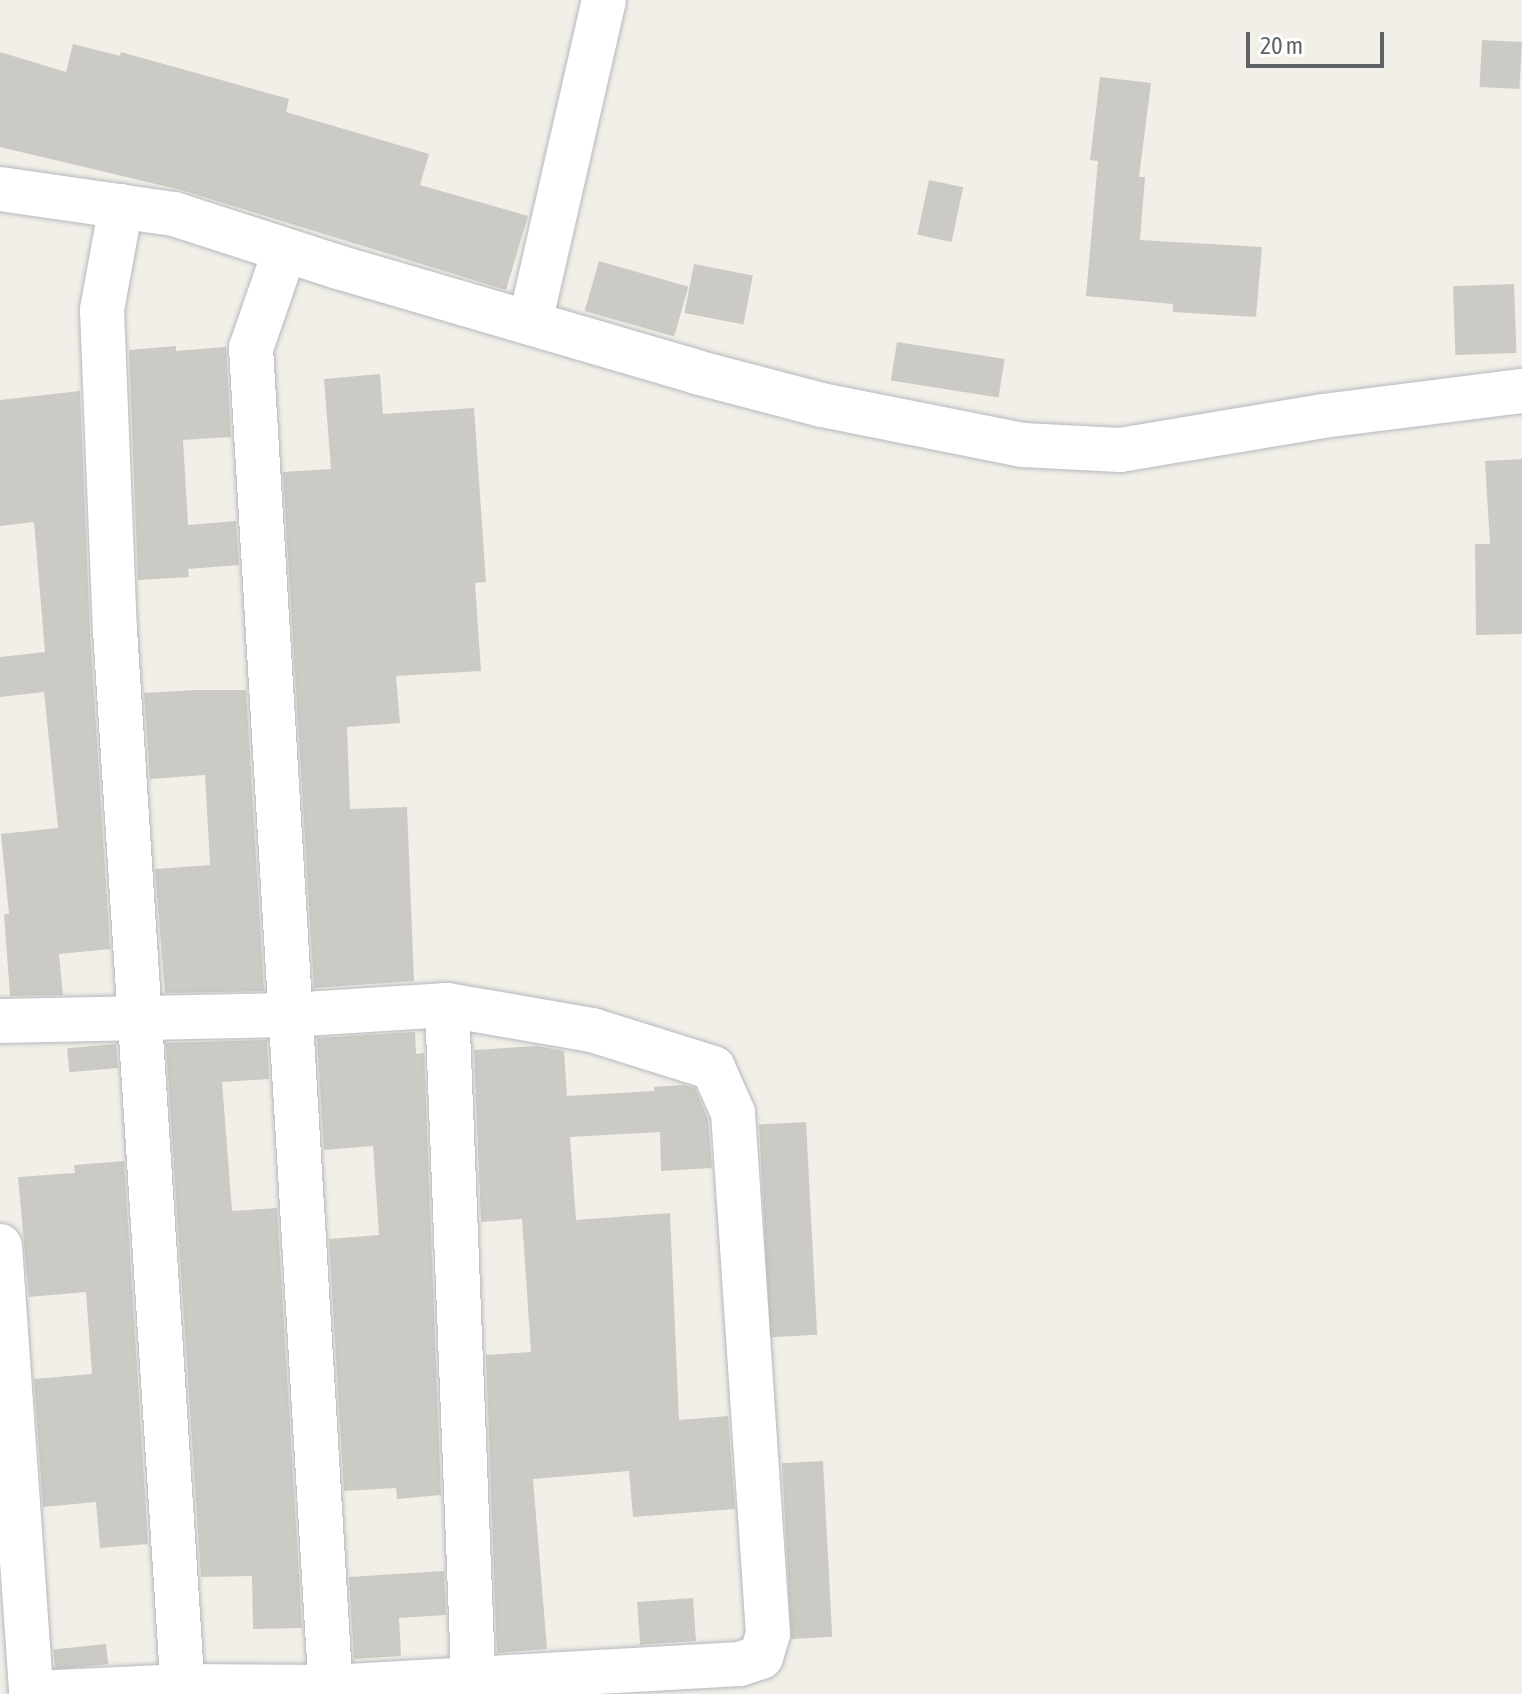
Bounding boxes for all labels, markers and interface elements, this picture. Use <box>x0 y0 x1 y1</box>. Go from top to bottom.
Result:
scale bar <box>1250 16 1388 66</box>
text: 20 m <box>1260 32 1303 59</box>

